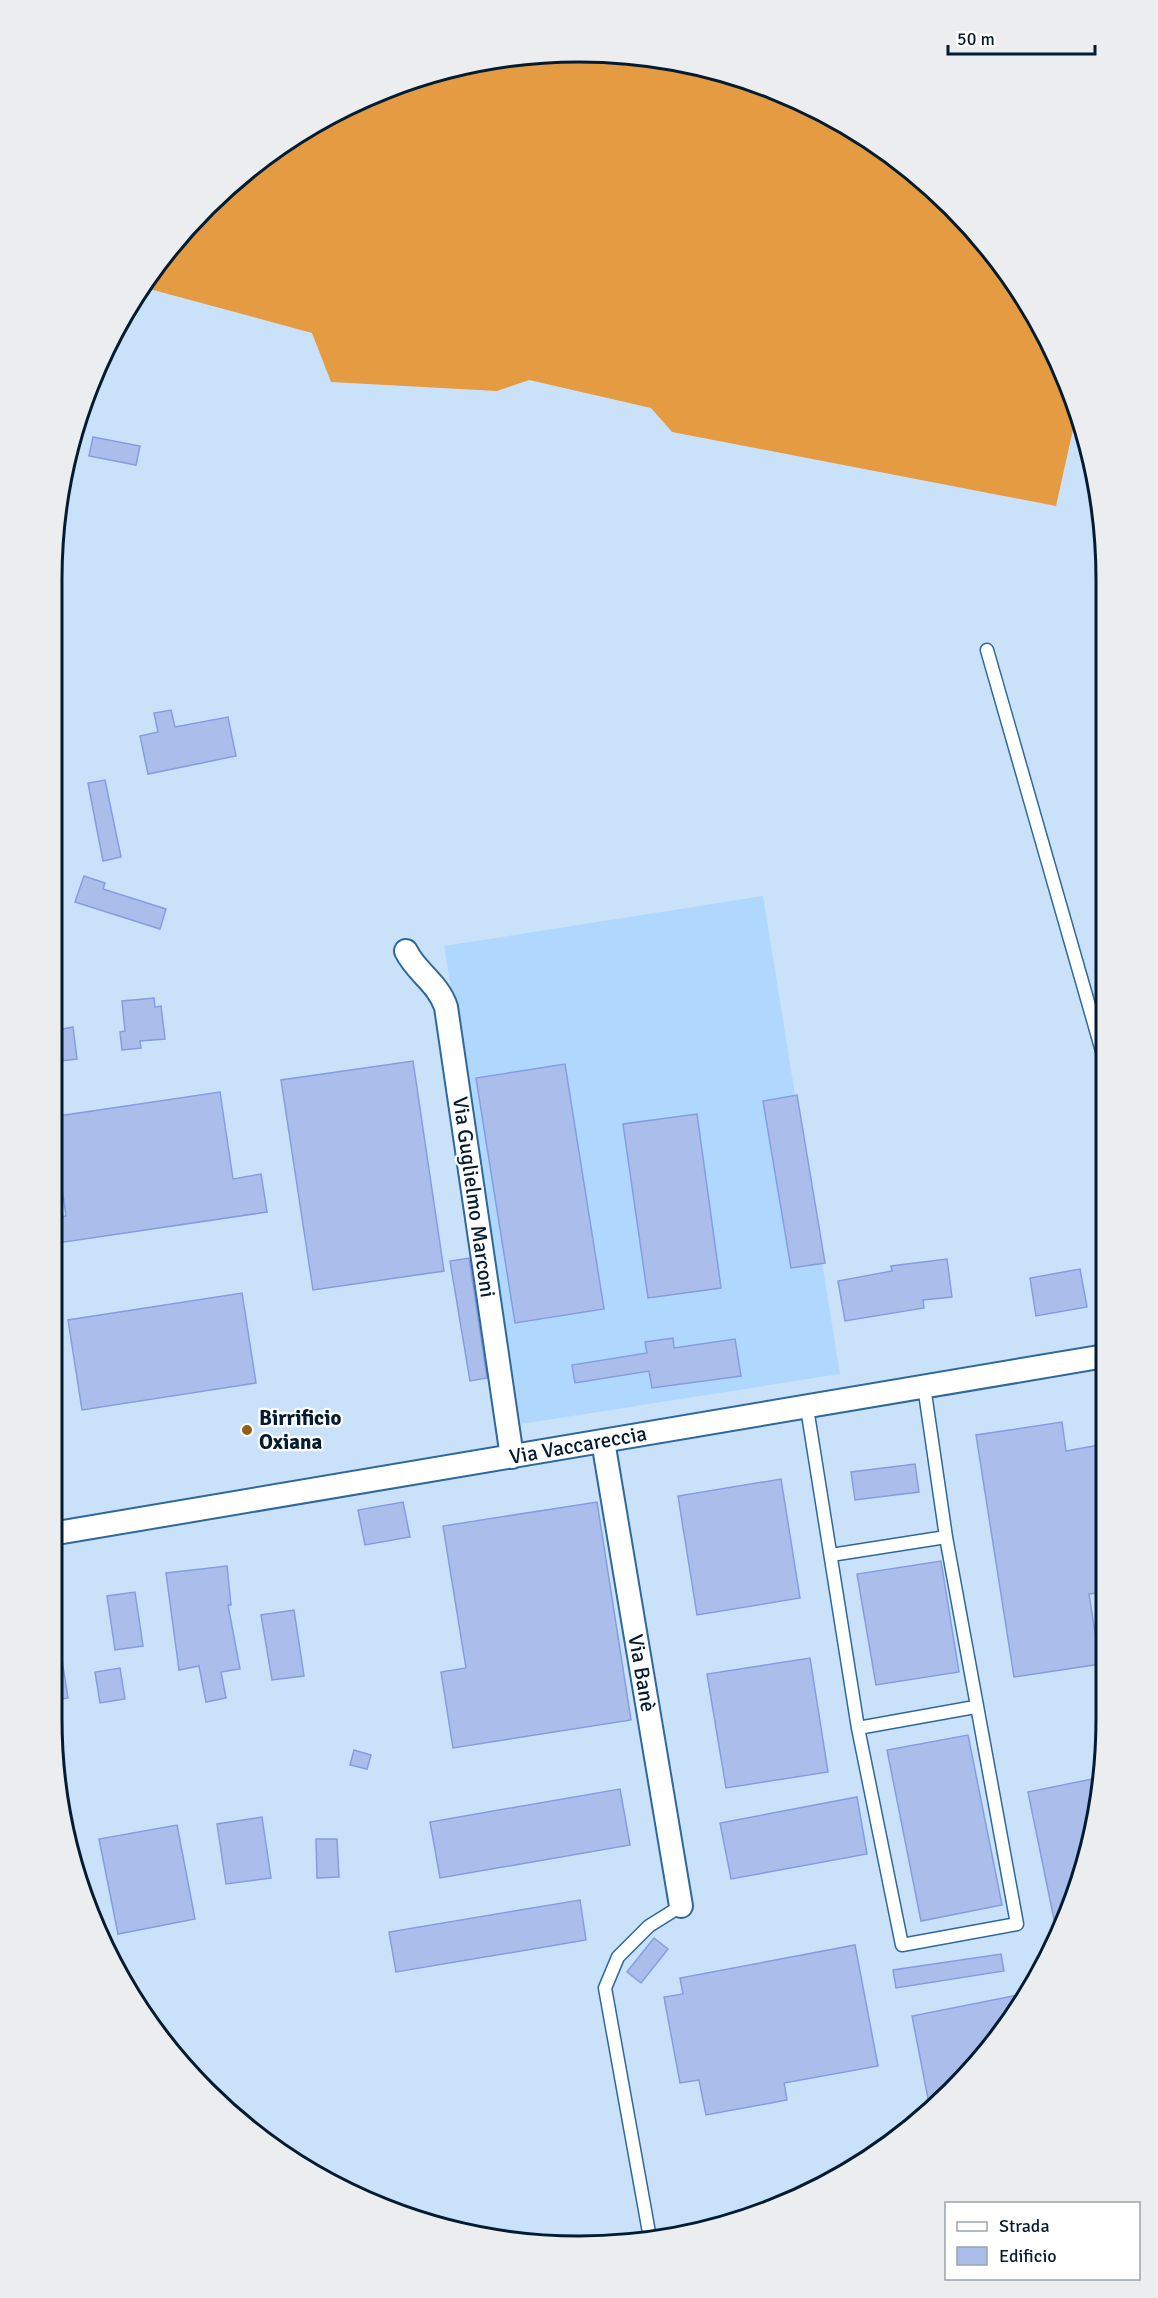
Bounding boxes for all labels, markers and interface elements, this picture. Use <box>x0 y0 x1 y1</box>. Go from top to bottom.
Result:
scale bar <box>948 18 1095 56</box>
text: 50 m <box>957 28 995 50</box>
street label: Via Guglielmo Marconi <box>447 1095 501 1299</box>
place label: Birrificio Oxiana <box>259 1405 342 1455</box>
street label: Via Vaccareccia <box>507 1420 649 1470</box>
marker: Birrificio Oxiana <box>240 1423 254 1437</box>
street label: Via Banè <box>622 1632 662 1714</box>
legend <box>945 2202 1140 2280</box>
text: Strada <box>999 2215 1050 2237</box>
text: Edificio <box>999 2245 1057 2267</box>

